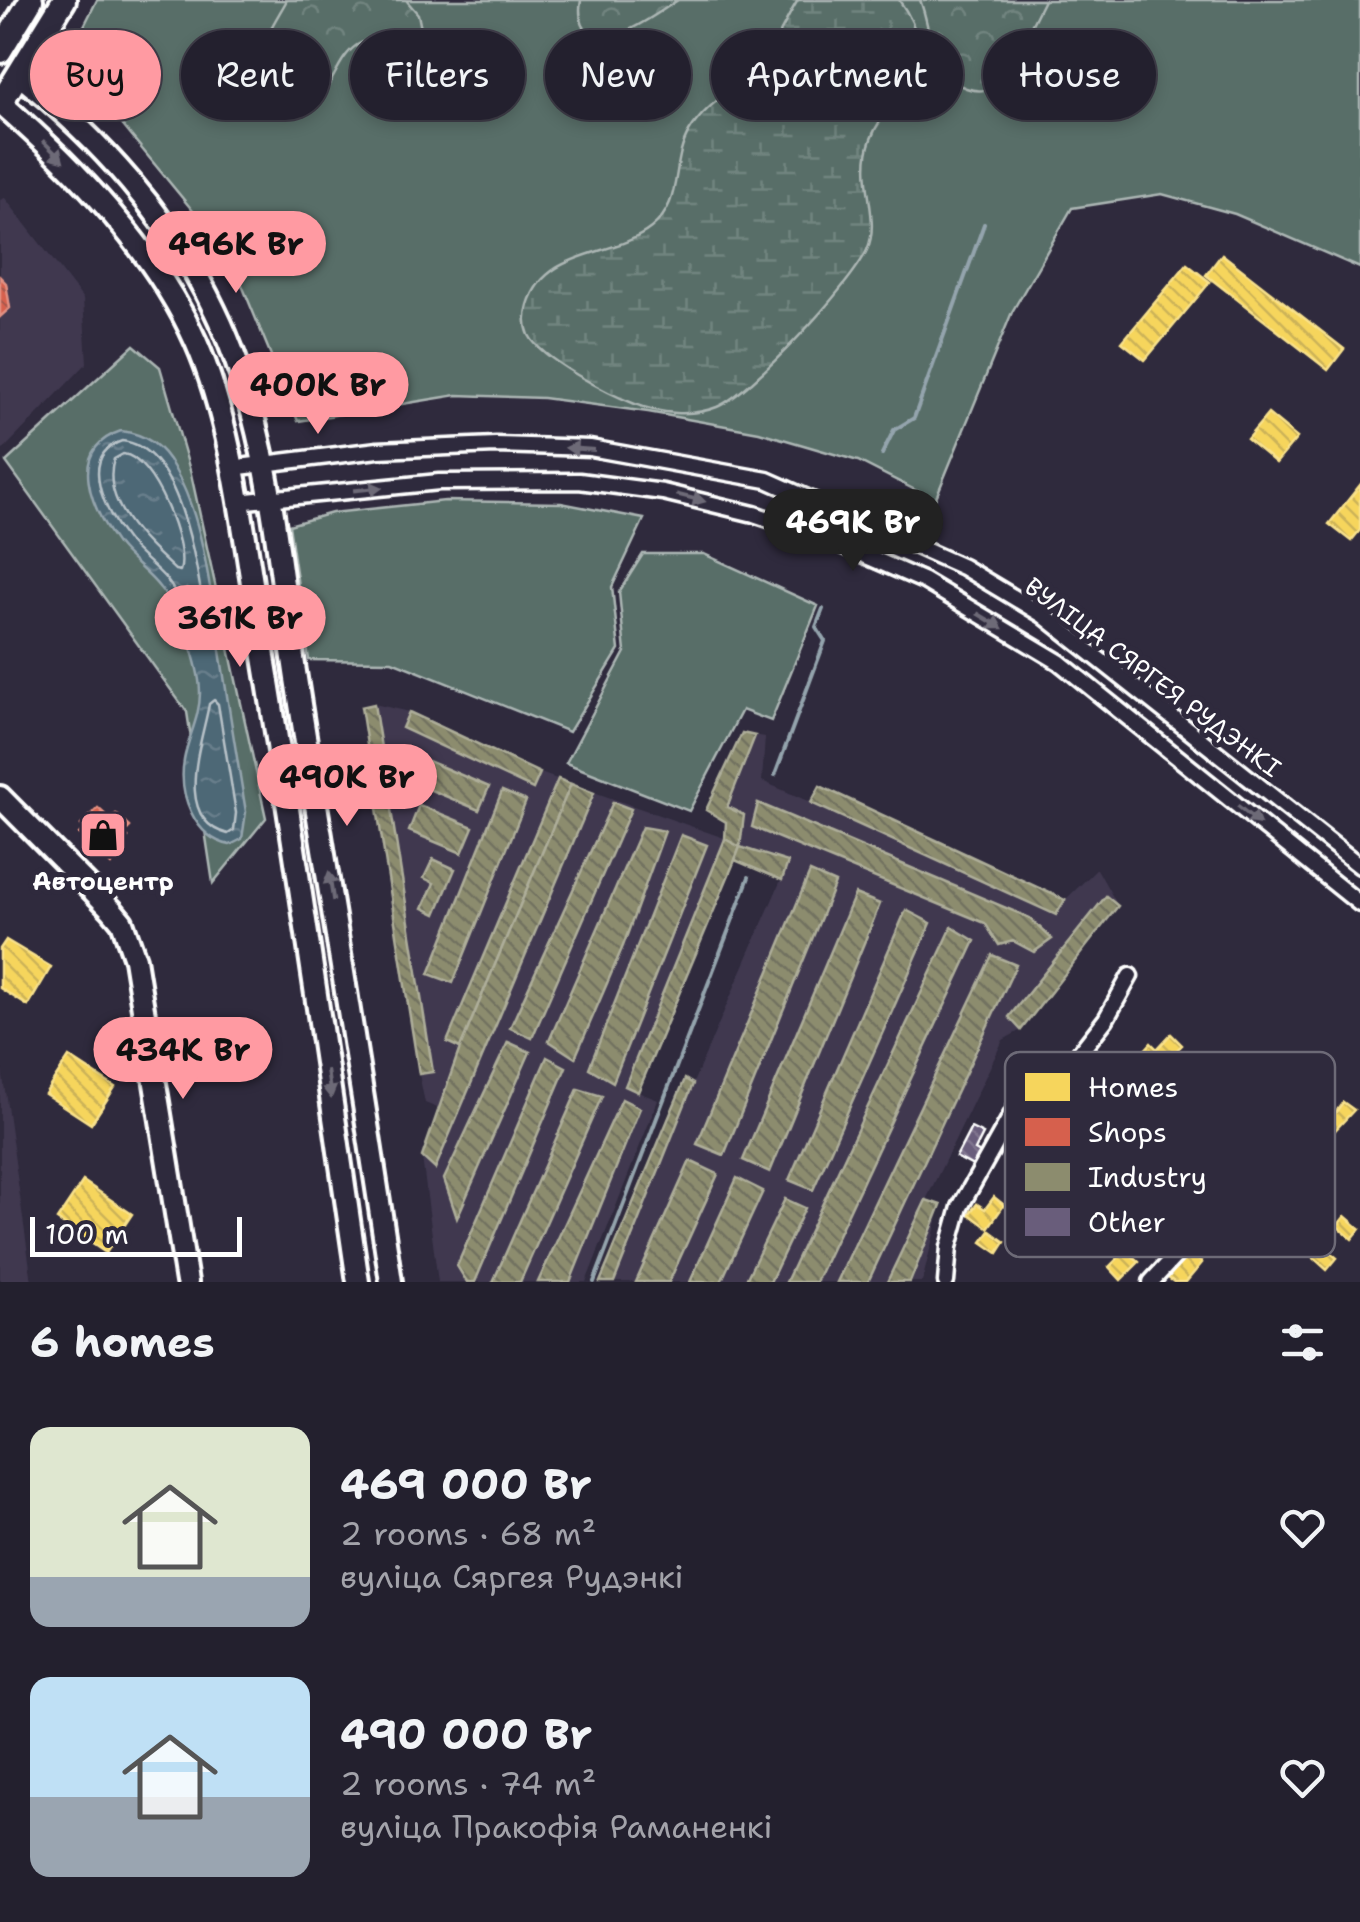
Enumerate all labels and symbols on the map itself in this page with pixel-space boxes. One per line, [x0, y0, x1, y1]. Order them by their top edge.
one-way arrow [40, 139, 64, 163]
pin: 496K Br [144, 211, 328, 296]
pin: 400K Br [226, 352, 410, 437]
one-way arrow [563, 440, 595, 456]
one-way arrow [352, 481, 384, 497]
pin: 469K Br [761, 489, 945, 574]
one-way arrow [676, 491, 707, 507]
street label: ВУЛІЦА СЯРГЕЯ РУДЭНКІ [1018, 569, 1288, 785]
pin: 361K Br [148, 585, 332, 670]
one-way arrow [976, 612, 1004, 629]
pin: 490K Br [255, 744, 439, 829]
one-way arrow [1236, 805, 1262, 826]
shop icon: Автоцентр [77, 809, 129, 861]
place label: Автоцентр [32, 864, 174, 898]
one-way arrow [323, 870, 338, 902]
pin: 434K Br [91, 1017, 275, 1102]
legend [1005, 1052, 1335, 1257]
text: Homes [1088, 1068, 1178, 1106]
one-way arrow [321, 1069, 337, 1101]
text: Shops [1088, 1113, 1167, 1151]
text: Industry [1088, 1158, 1207, 1196]
text: Other [1088, 1203, 1166, 1241]
scale bar [30, 1212, 242, 1256]

